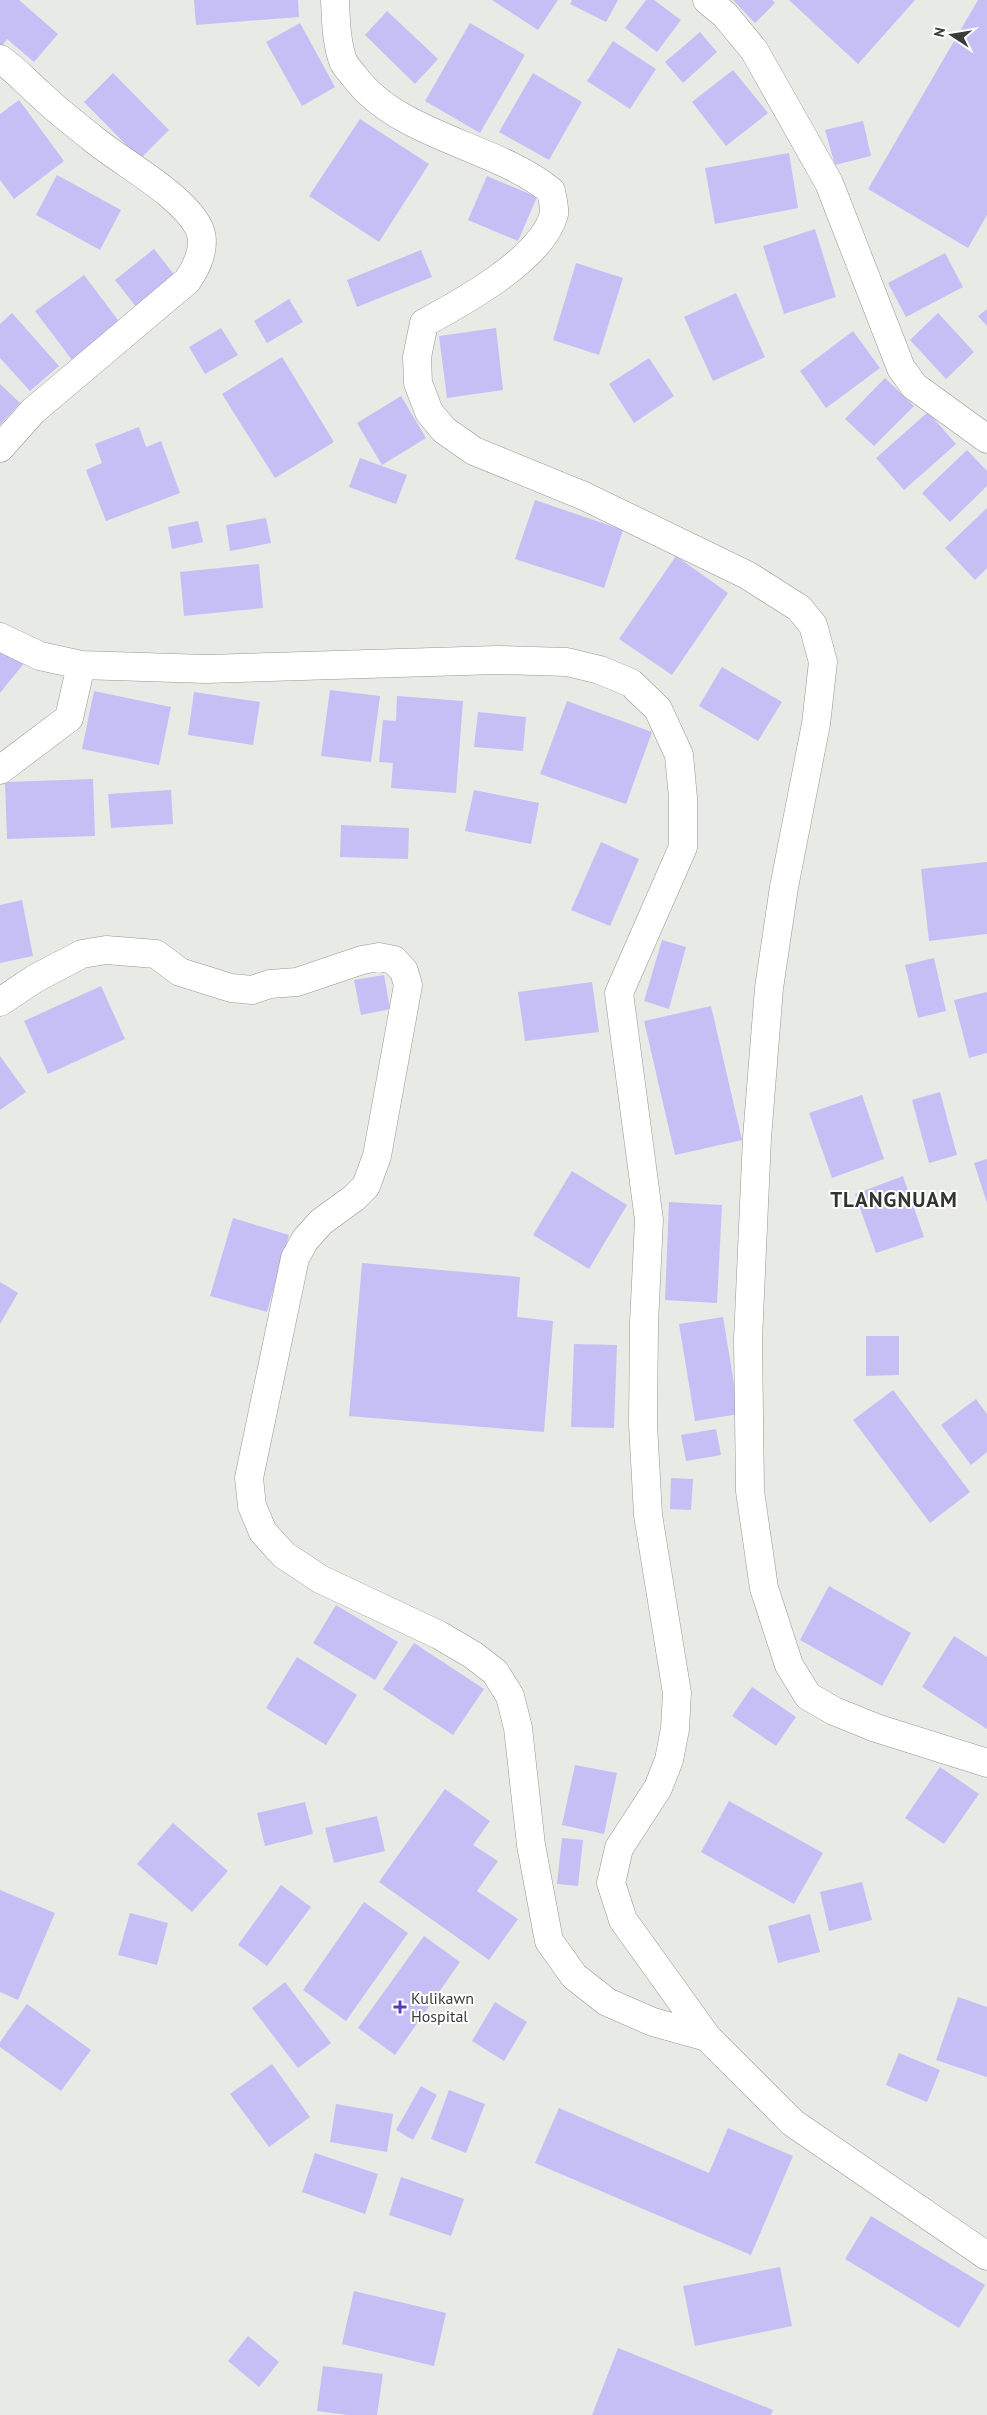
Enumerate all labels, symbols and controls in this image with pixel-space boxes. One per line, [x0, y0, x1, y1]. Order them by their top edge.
north arrow [927, 10, 977, 60]
text: N [930, 26, 949, 39]
district label: TLANGNUAM [830, 1186, 958, 1213]
place label: Kulikawn Hospital [411, 1988, 474, 2026]
marker: Kulikawn Hospital [393, 2000, 407, 2014]

